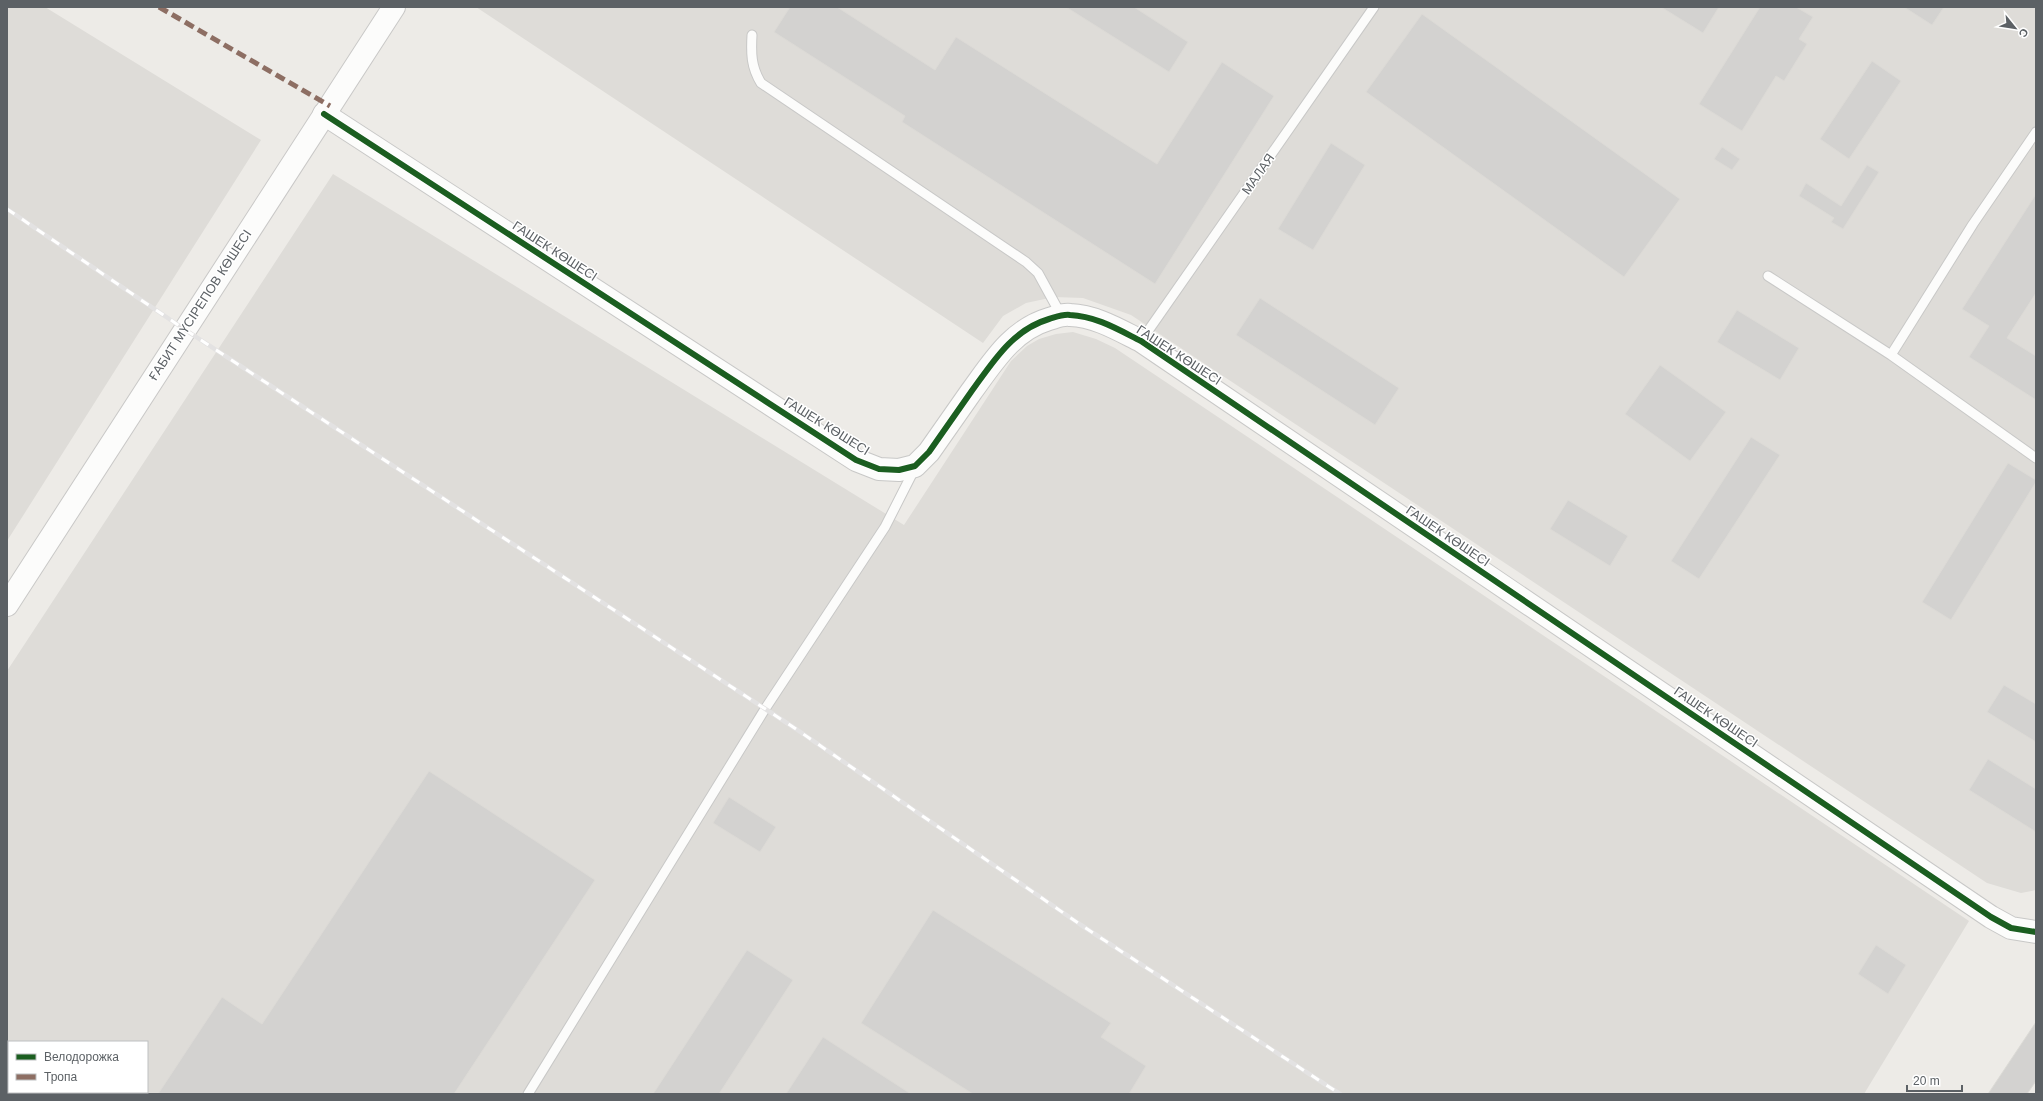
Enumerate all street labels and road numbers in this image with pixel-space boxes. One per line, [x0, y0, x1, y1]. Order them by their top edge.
street label: МАЛАЯ [1239, 151, 1277, 197]
street label: ГАШЕК КӨШЕСІ [510, 218, 600, 284]
street label: ҒАБИТ МҮСІРЕПОВ КӨШЕСІ [146, 227, 254, 383]
street label: ГАШЕК КӨШЕСІ [1134, 322, 1224, 388]
street label: ГАШЕК КӨШЕСІ [782, 394, 872, 458]
street label: ГАШЕК КӨШЕСІ [1403, 502, 1493, 570]
street label: ГАШЕК КӨШЕСІ [1671, 683, 1761, 751]

